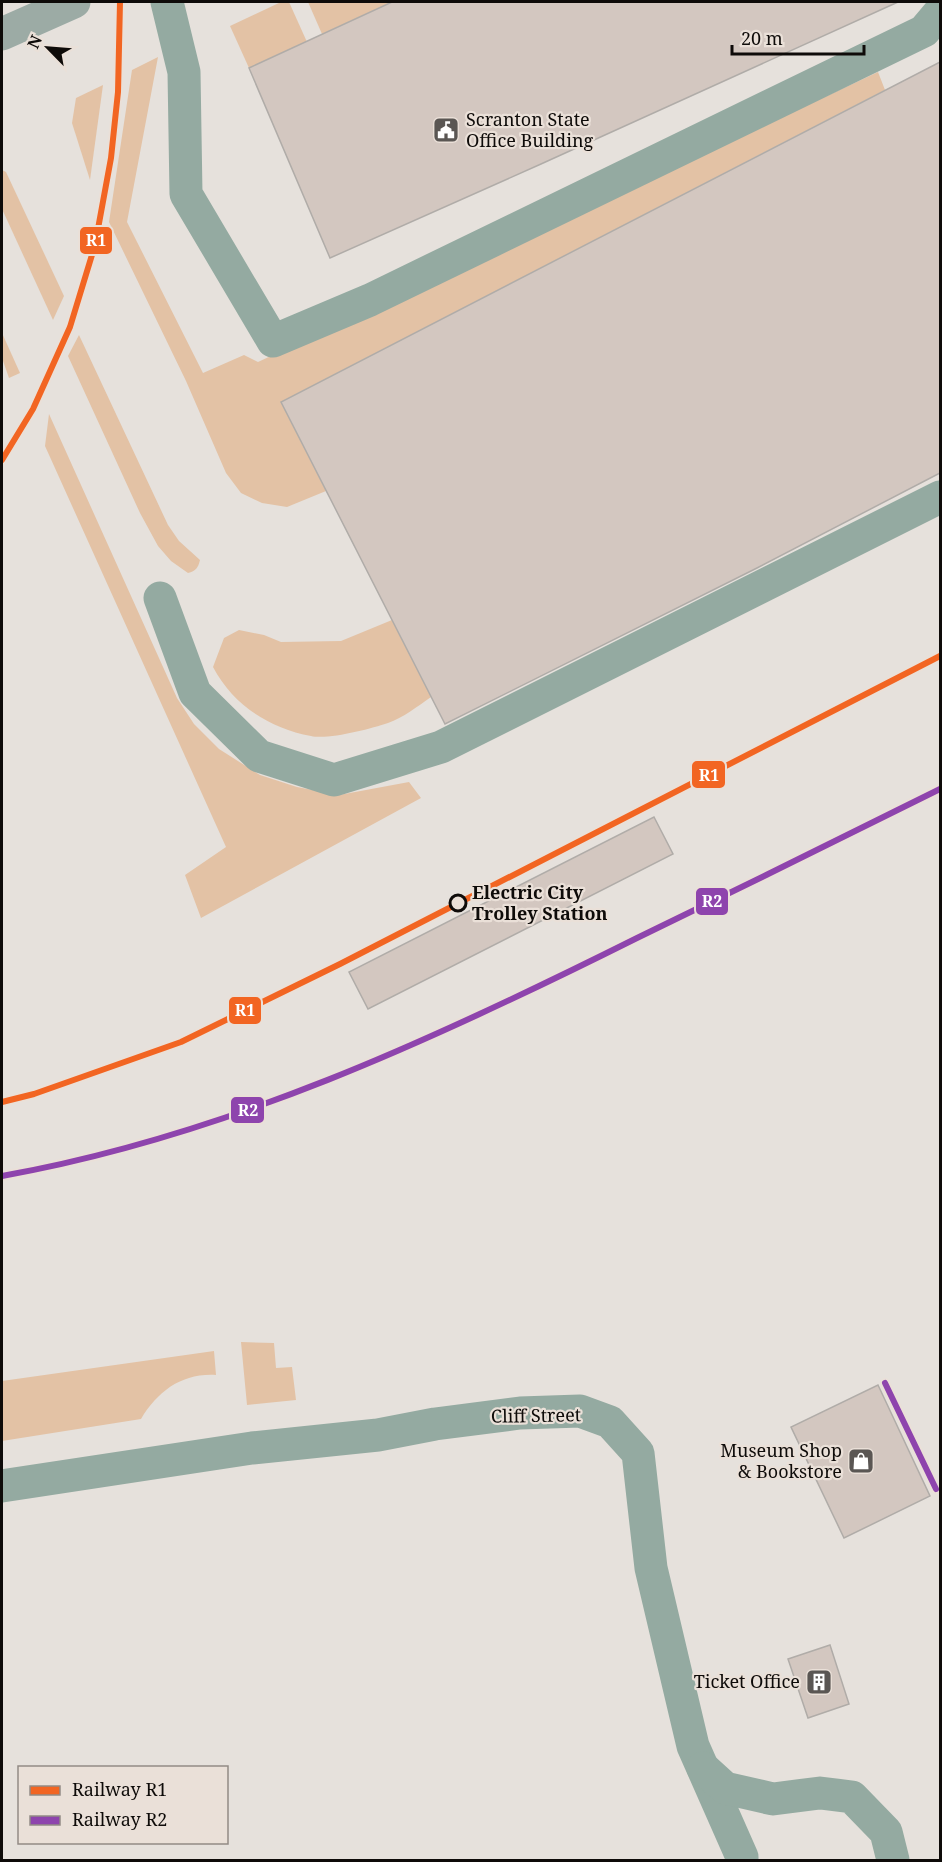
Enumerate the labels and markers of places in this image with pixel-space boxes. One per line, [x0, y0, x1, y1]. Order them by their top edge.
place label: Scranton State Office Building [466, 107, 594, 152]
public building icon: Scranton State Office Building [431, 115, 461, 145]
place label: Electric City Trolley Station [472, 880, 608, 925]
marker: Electric City Trolley Station [449, 894, 467, 912]
place label: Museum Shop & Bookstore [720, 1438, 842, 1483]
shop icon: Museum Shop & Bookstore [846, 1446, 876, 1476]
building icon: Ticket Office [804, 1667, 834, 1697]
place label: Ticket Office [694, 1669, 800, 1693]

